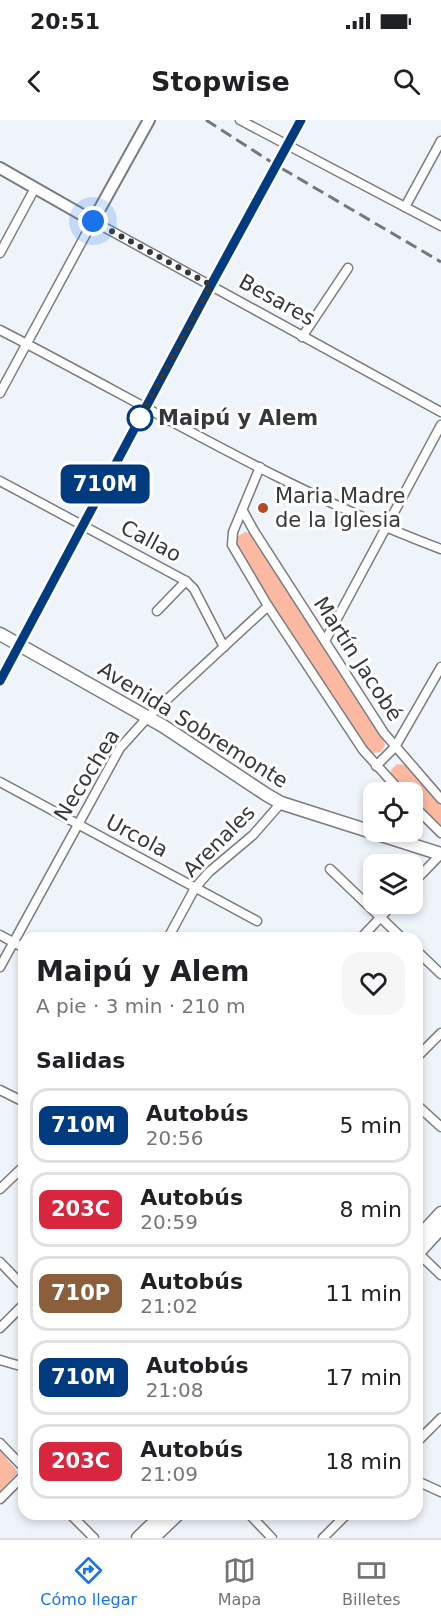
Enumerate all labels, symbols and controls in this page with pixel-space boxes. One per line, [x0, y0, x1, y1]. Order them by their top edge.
text: 20:51 [30, 9, 100, 34]
icon: back [18, 65, 51, 98]
icon: search [390, 65, 423, 98]
text: Stopwise [151, 66, 290, 97]
your location [78, 206, 108, 236]
street label: Besares [235, 269, 319, 331]
marker: Maipú y Alem [127, 405, 153, 431]
place label: Maipú y Alem [158, 406, 318, 430]
line badge: 710M [63, 464, 147, 504]
text: 710M [73, 472, 137, 496]
place label: Maria Madre de la Iglesia [275, 484, 405, 532]
marker: Maria Madre de la Iglesia [256, 501, 270, 515]
street label: Callao [117, 515, 185, 567]
street label: Martín Jacobé [309, 592, 407, 726]
street label: Avenida Sobremonte [94, 657, 292, 793]
street label: Necochea [49, 725, 125, 825]
map controls [363, 782, 423, 914]
button: locate [363, 782, 423, 842]
street label: Arenales [178, 800, 260, 882]
street label: Urcola [102, 810, 172, 862]
button: layers [363, 854, 423, 914]
button: heart [342, 952, 405, 1015]
text: Maipú y Alem [36, 955, 250, 988]
text: A pie · 3 min · 210 m [36, 994, 246, 1018]
text: Salidas [36, 1048, 125, 1073]
text: Autobús [146, 1101, 249, 1126]
text: 710M [51, 1113, 116, 1137]
text: 5 min [340, 1113, 402, 1138]
text: 20:56 [146, 1126, 203, 1150]
text: Autobús [140, 1185, 243, 1210]
text: 203C [51, 1197, 110, 1221]
text: 8 min [340, 1197, 402, 1222]
text: 20:59 [140, 1210, 198, 1234]
text: Autobús [140, 1269, 243, 1294]
text: 710P [51, 1281, 110, 1305]
text: 11 min [326, 1281, 402, 1306]
text: 21:02 [140, 1294, 198, 1318]
text: Autobús [146, 1353, 249, 1378]
text: 710M [51, 1365, 116, 1389]
text: 17 min [326, 1365, 402, 1390]
text: 21:08 [146, 1378, 203, 1402]
text: Autobús [140, 1437, 243, 1462]
text: 203C [51, 1449, 110, 1473]
text: 18 min [326, 1449, 402, 1474]
text: 21:09 [140, 1462, 198, 1486]
tab: Cómo llegar [40, 1554, 137, 1609]
tab: Mapa [218, 1554, 261, 1609]
tab: Billetes [342, 1554, 401, 1609]

